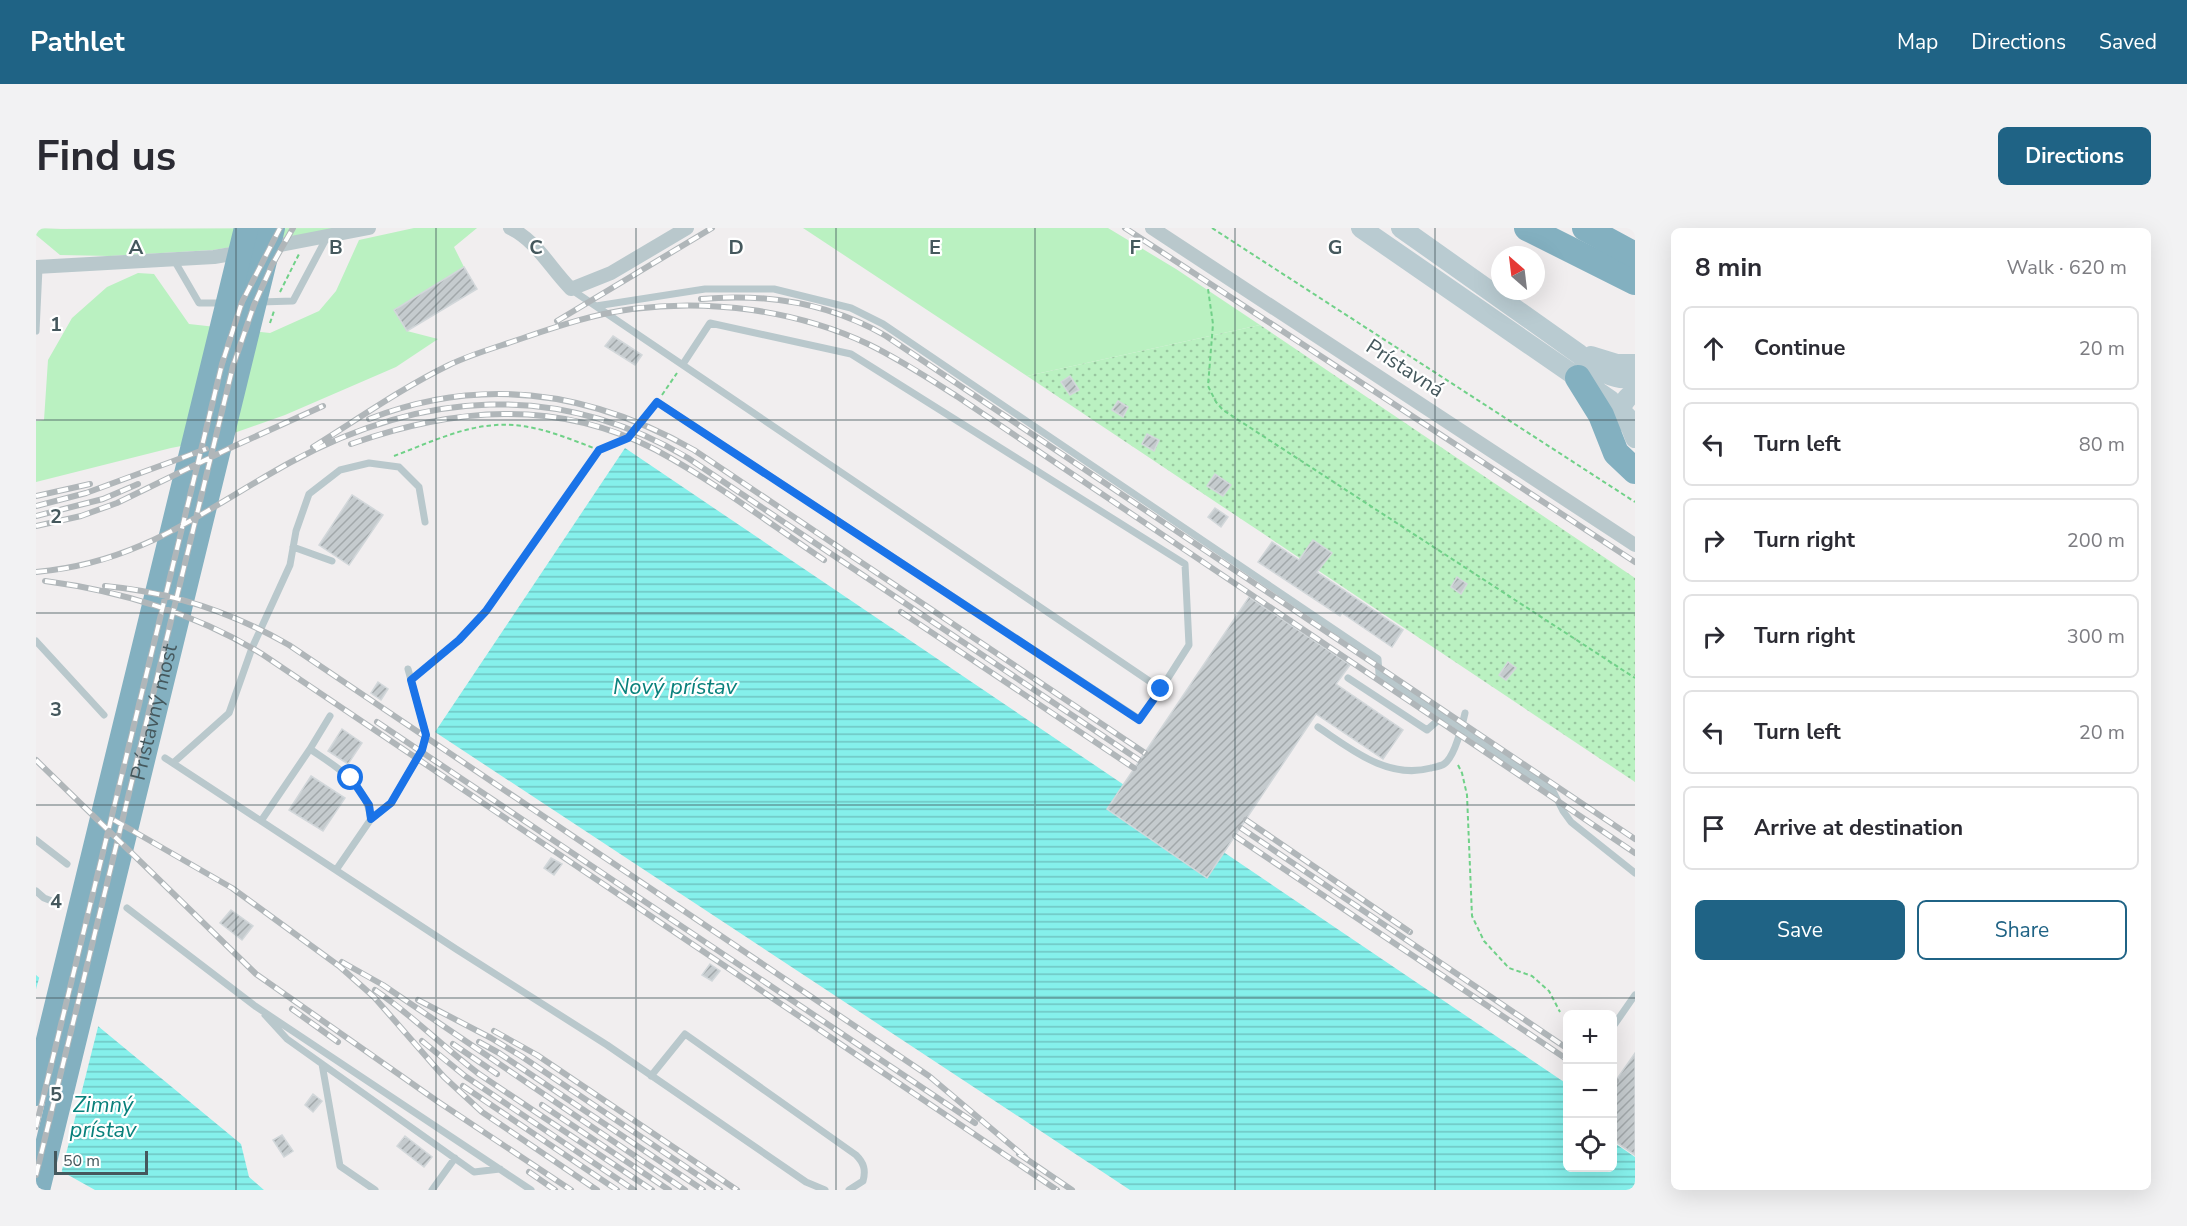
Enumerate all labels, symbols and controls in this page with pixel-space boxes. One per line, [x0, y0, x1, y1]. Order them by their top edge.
text: Pathlet [30, 23, 125, 61]
text: Map [1897, 28, 1938, 56]
text: Directions [1971, 28, 2066, 56]
text: Saved [2099, 28, 2157, 56]
button: Directions [1998, 127, 2151, 185]
text: Find us [36, 128, 176, 185]
text: A [129, 234, 144, 261]
text: B [329, 234, 343, 261]
text: C [529, 234, 543, 261]
text: D [728, 234, 744, 261]
text: E [929, 234, 941, 261]
text: F [1129, 234, 1141, 261]
text: G [1328, 234, 1342, 261]
north arrow [1491, 246, 1545, 300]
text: 8 min [1695, 250, 1762, 285]
text: Walk · 620 m [2007, 254, 2127, 281]
text: 1 [50, 311, 62, 338]
street label: Prístavná [1361, 332, 1449, 404]
icon: ahead [1697, 332, 1730, 365]
text: Continue [1754, 333, 1845, 363]
text: 20 m [2079, 335, 2125, 362]
icon: left [1697, 428, 1730, 461]
text: Turn left [1754, 429, 1841, 459]
text: 80 m [2079, 431, 2125, 458]
text: 2 [50, 503, 62, 530]
icon: right [1697, 524, 1730, 557]
text: Turn right [1754, 525, 1855, 555]
text: 200 m [2067, 527, 2125, 554]
icon: right [1697, 620, 1730, 653]
text: Turn right [1754, 621, 1855, 651]
text: 300 m [2067, 623, 2125, 650]
street label: Prístavný most [124, 640, 184, 783]
water label: Nový prístav [613, 672, 738, 702]
route end [1147, 675, 1173, 701]
text: 3 [50, 696, 62, 723]
icon: left [1697, 716, 1730, 749]
text: Turn left [1754, 717, 1841, 747]
text: 20 m [2079, 719, 2125, 746]
route start [337, 764, 363, 790]
icon: arrive [1697, 812, 1730, 845]
text: Arrive at destination [1754, 813, 1963, 843]
text: 4 [50, 888, 62, 915]
button: Save [1695, 900, 1905, 960]
button: Share [1917, 900, 2127, 960]
map controls [1563, 1010, 1617, 1172]
button: + [1563, 1010, 1617, 1064]
button: − [1563, 1064, 1617, 1118]
text: 5 [50, 1081, 62, 1108]
water label: Zimný prístav [70, 1090, 137, 1145]
button: locate [1563, 1118, 1617, 1172]
scale bar [54, 1148, 148, 1176]
text: 50 m [63, 1150, 100, 1172]

